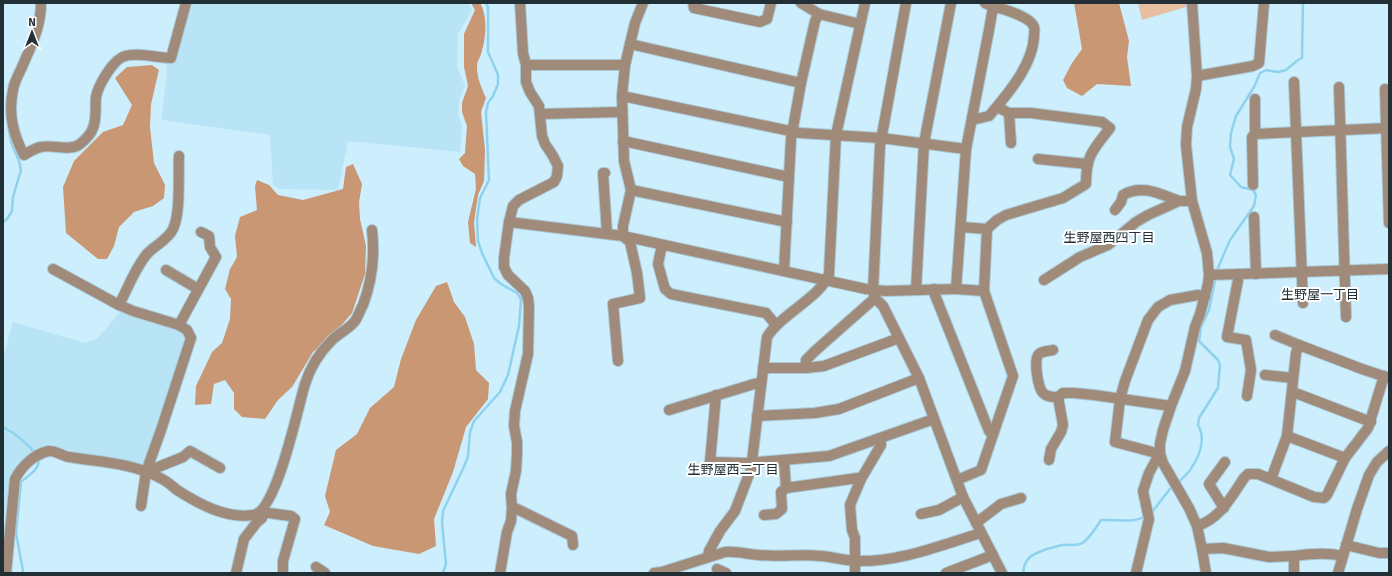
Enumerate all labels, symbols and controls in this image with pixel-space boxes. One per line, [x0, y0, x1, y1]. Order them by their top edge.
north arrow [12, 12, 52, 52]
text: N [28, 16, 36, 29]
district label: 生野屋西四丁目 [1063, 230, 1155, 246]
district label: 生野屋一丁目 [1281, 287, 1359, 303]
district label: 生野屋西二丁目 [687, 462, 779, 478]

